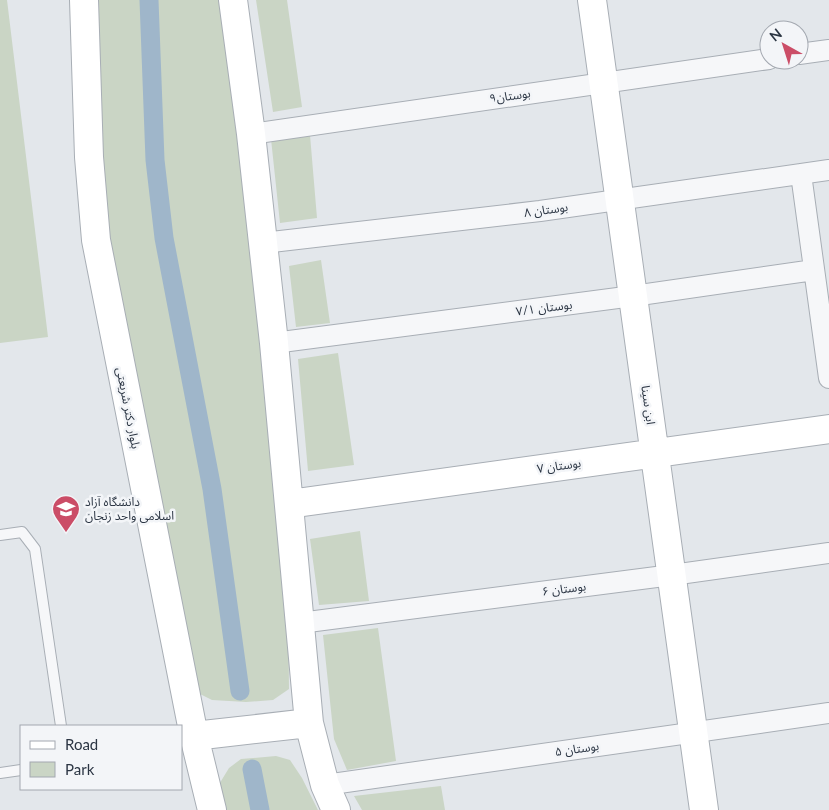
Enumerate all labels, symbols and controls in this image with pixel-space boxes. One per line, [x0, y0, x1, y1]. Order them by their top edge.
north arrow [759, 20, 809, 70]
text: N [766, 25, 785, 45]
street label: بوستان۹ [488, 85, 531, 106]
street label: بوستان ۸ [523, 199, 569, 220]
street label: بوستان ۷/۱ [515, 297, 573, 318]
street label: بلوار دکتر شریعتی [113, 366, 144, 450]
street label: ابن سینا [638, 384, 659, 426]
street label: بوستان ۷ [536, 455, 582, 476]
school or university icon: دانشگاه آزاد اسلامی واحد زنجان [51, 494, 81, 533]
place label: دانشگاه آزاد اسلامی واحد زنجان [85, 494, 174, 523]
street label: بوستان ۶ [541, 578, 587, 599]
legend [20, 725, 182, 790]
text: Road [65, 735, 98, 753]
street label: بوستان ۵ [554, 738, 600, 759]
text: Park [65, 760, 95, 778]

